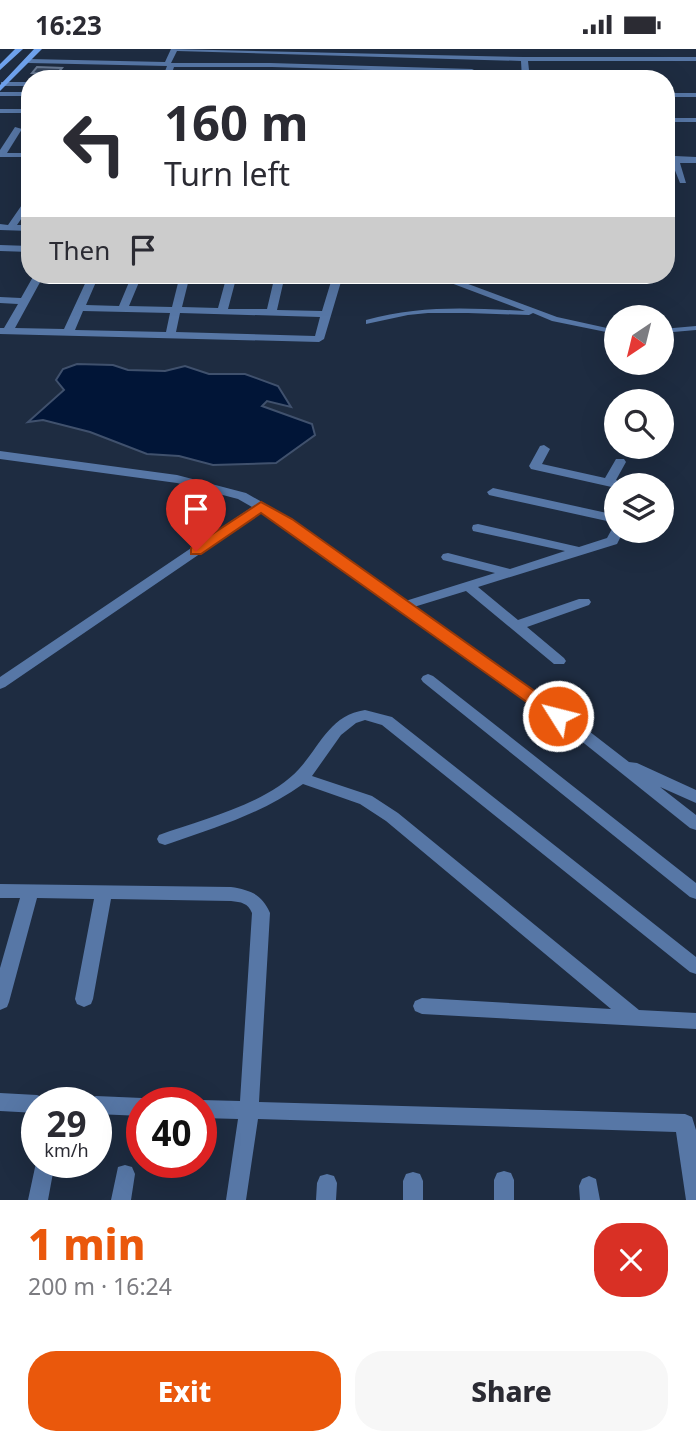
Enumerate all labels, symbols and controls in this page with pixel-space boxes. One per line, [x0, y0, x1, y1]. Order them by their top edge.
text: 16:23 [35, 7, 102, 43]
text: 160 m [164, 89, 309, 155]
icon: left [49, 98, 140, 189]
text: Turn left [164, 152, 290, 195]
icon: arrive [124, 231, 162, 269]
text: Then [49, 232, 110, 268]
north arrow [604, 305, 674, 375]
map controls [604, 305, 674, 543]
button: search [604, 389, 674, 459]
button: layers [604, 473, 674, 543]
pin [166, 479, 226, 551]
icon: arrive [177, 490, 215, 528]
position arrow [521, 679, 595, 753]
speed limit sign: 40 [126, 1087, 217, 1178]
text: 29 [46, 1100, 87, 1147]
text: km/h [44, 1138, 89, 1162]
text: 1 min [28, 1215, 145, 1272]
button: close [594, 1223, 668, 1297]
text: 200 m · 16:24 [28, 1270, 172, 1302]
button: Exit [28, 1351, 341, 1431]
button: Share [355, 1351, 668, 1431]

